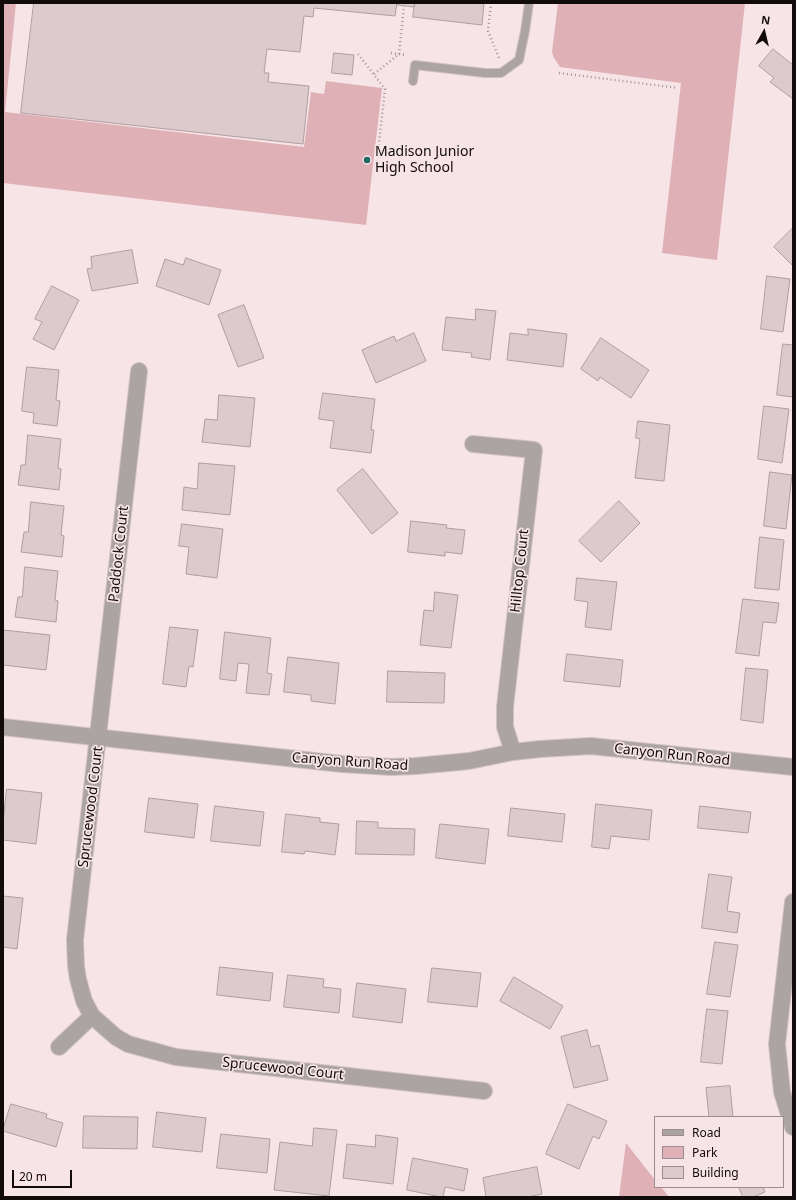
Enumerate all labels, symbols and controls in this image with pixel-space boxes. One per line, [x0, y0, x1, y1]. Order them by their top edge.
north arrow [744, 12, 784, 52]
text: N [760, 12, 771, 28]
place label: Madison Junior High School [375, 144, 474, 176]
marker: Madison Junior High School [362, 155, 372, 165]
street label: Paddock Court [106, 505, 132, 603]
street label: Hilltop Court [507, 528, 533, 614]
street label: Canyon Run Road [613, 741, 731, 769]
street label: Sprucewood Court [75, 745, 107, 869]
street label: Canyon Run Road [291, 750, 409, 774]
street label: Sprucewood Court [221, 1054, 345, 1084]
legend [654, 1116, 784, 1188]
text: Road [692, 1124, 721, 1141]
text: Park [692, 1144, 717, 1161]
scale bar [14, 1162, 74, 1188]
text: Building [692, 1164, 739, 1181]
text: 20 m [19, 1168, 47, 1185]

